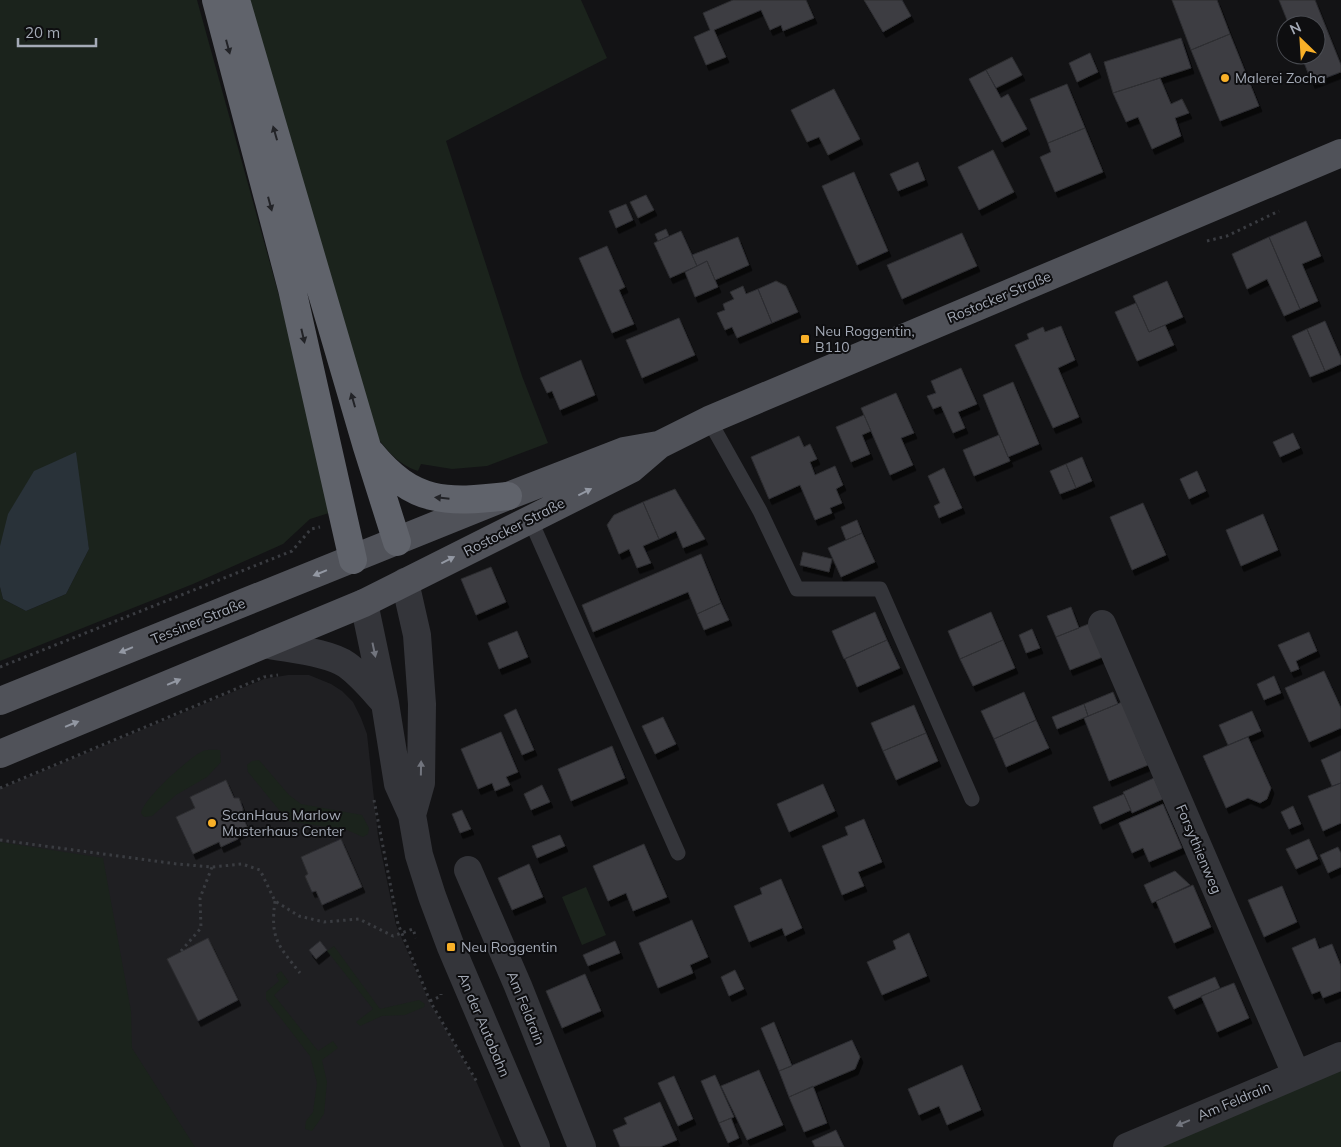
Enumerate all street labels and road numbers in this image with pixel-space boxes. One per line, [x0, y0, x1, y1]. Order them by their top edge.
street label: Rostocker Straße [944, 267, 1054, 327]
street label: Rostocker Straße [460, 494, 568, 560]
street label: Tessiner Straße [148, 594, 248, 648]
street label: Forsythienweg [1172, 802, 1226, 896]
street label: Am Feldrain [503, 968, 549, 1048]
street label: An der Autobahn [454, 970, 514, 1080]
street label: Am Feldrain [1195, 1077, 1273, 1125]

